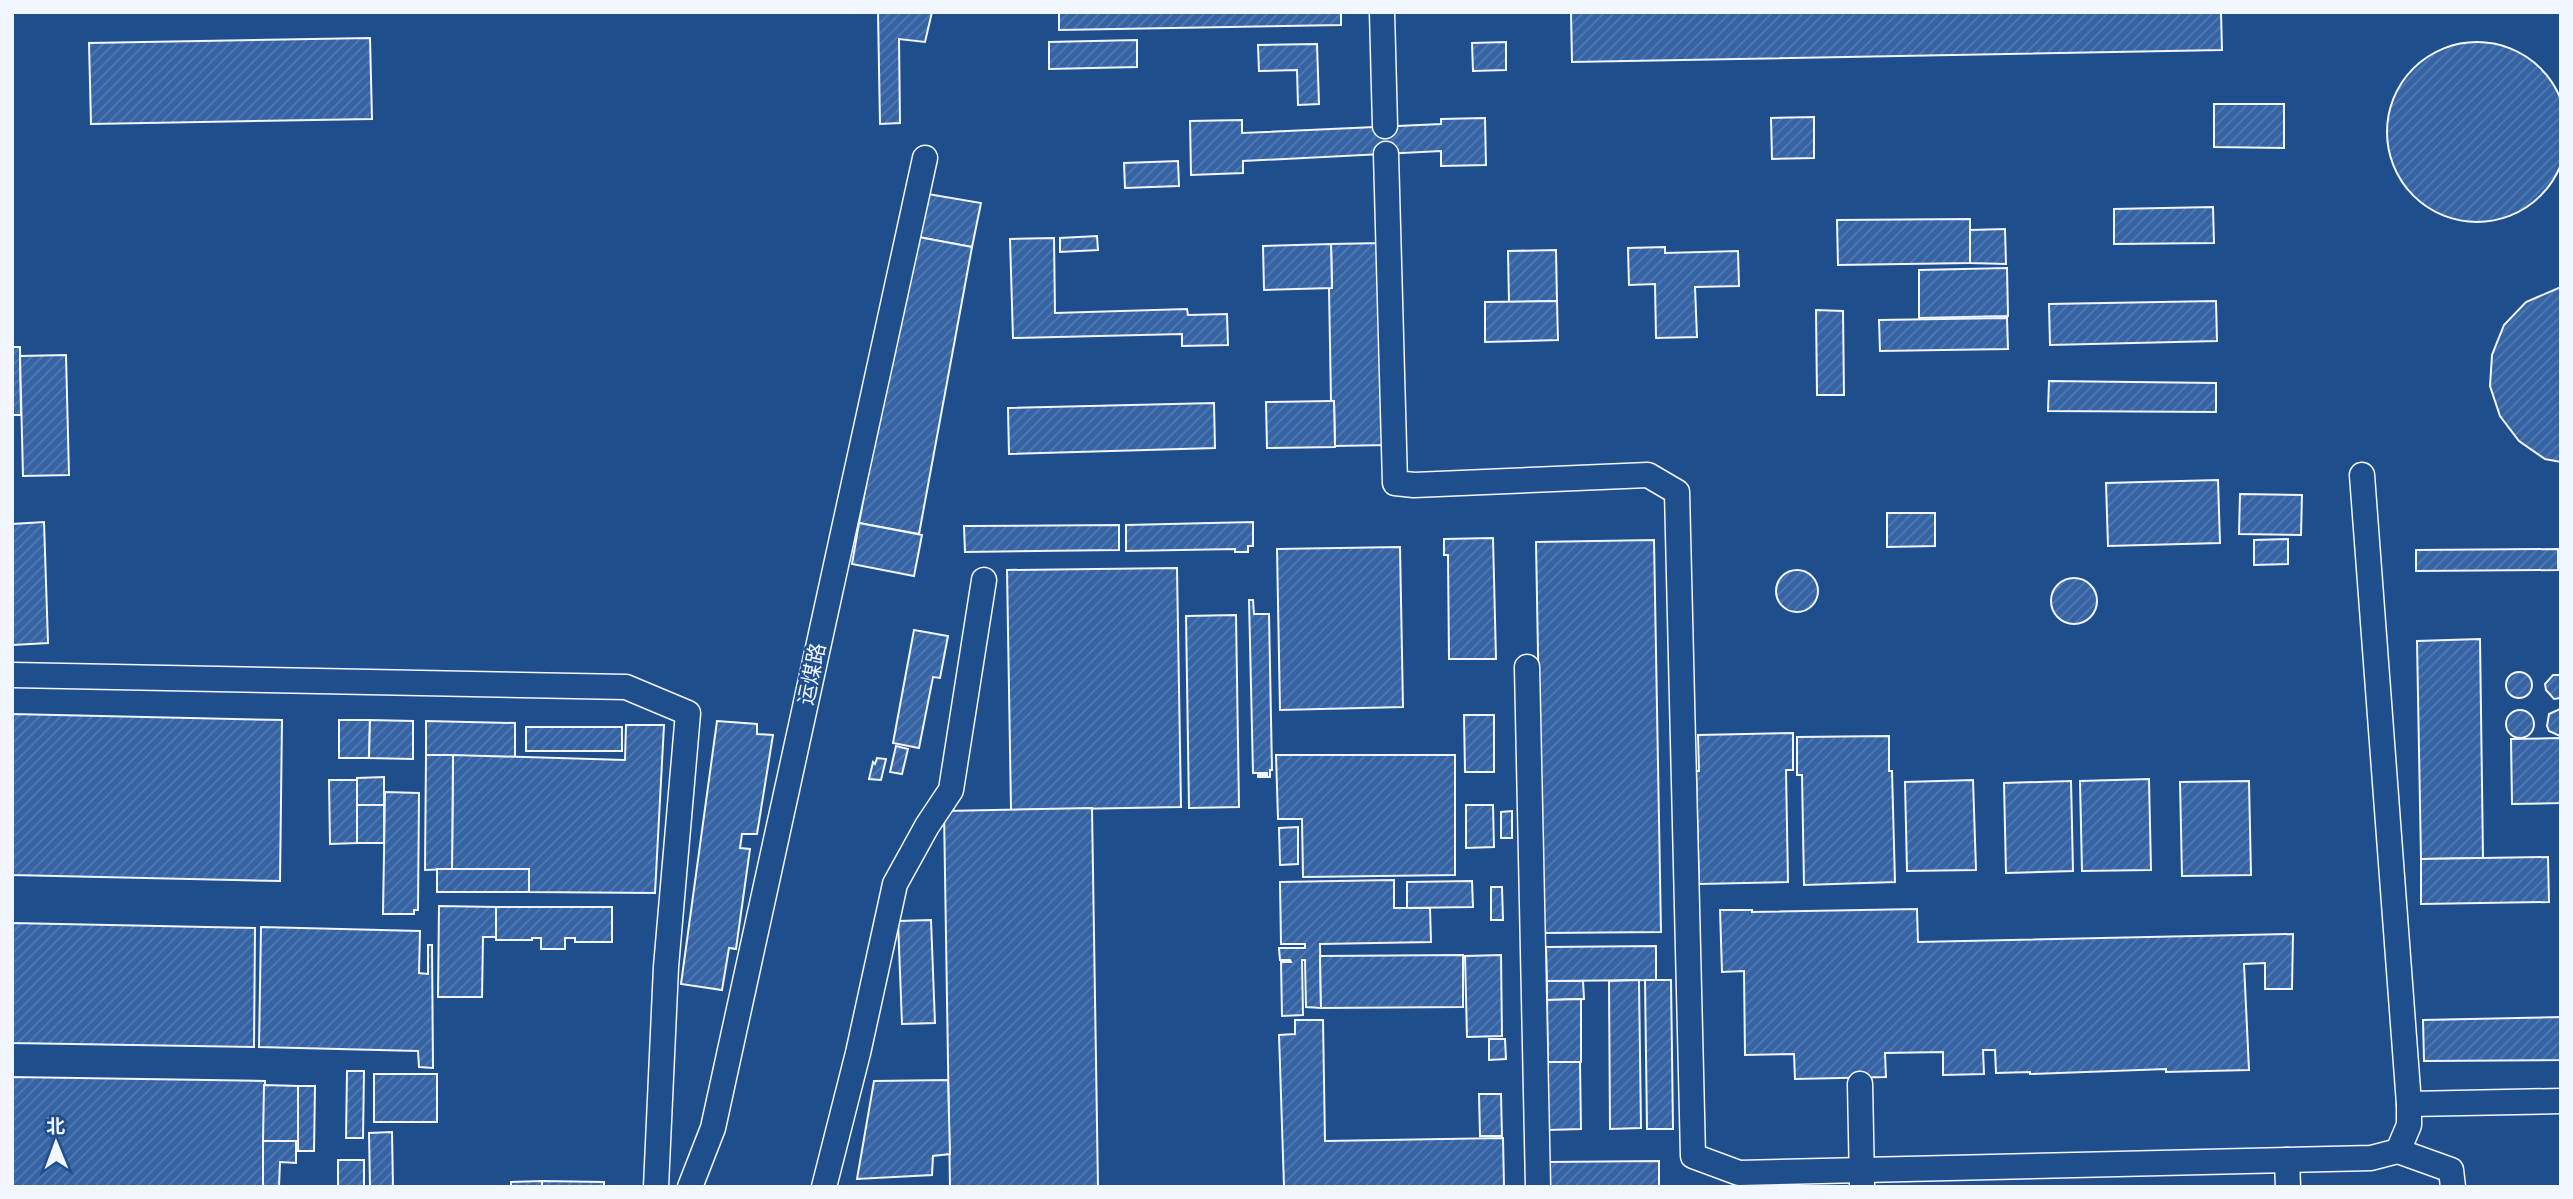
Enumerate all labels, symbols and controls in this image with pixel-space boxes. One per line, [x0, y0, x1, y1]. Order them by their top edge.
street label: 运煤路 [794, 641, 830, 707]
north arrow [21, 1108, 91, 1178]
text: 北 [46, 1116, 65, 1137]

